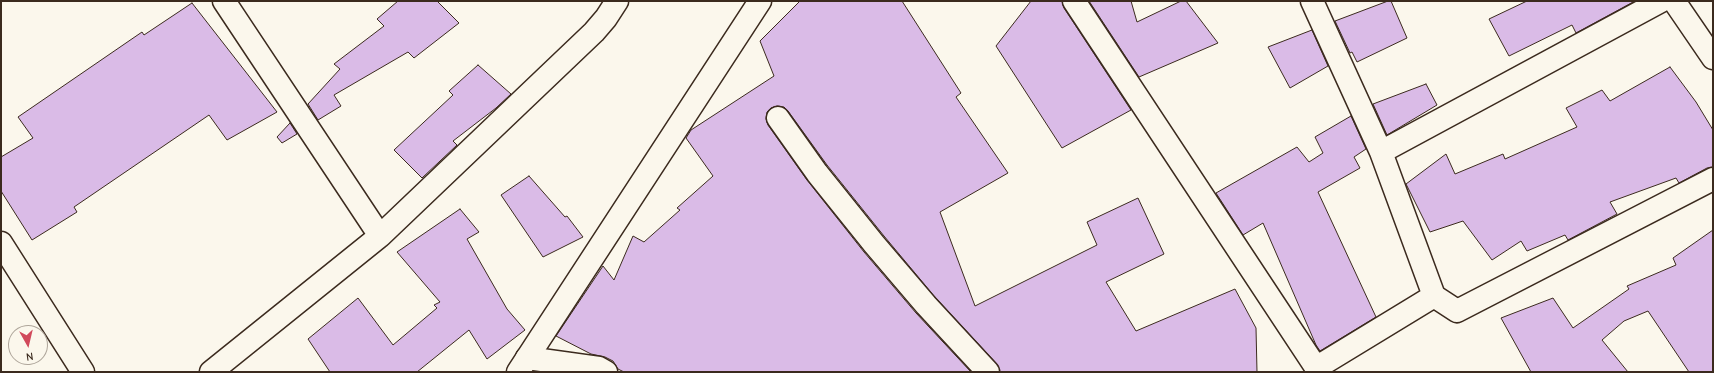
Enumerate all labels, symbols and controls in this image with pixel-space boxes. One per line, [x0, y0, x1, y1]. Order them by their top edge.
north arrow [8, 325, 48, 365]
text: N [25, 349, 34, 363]

